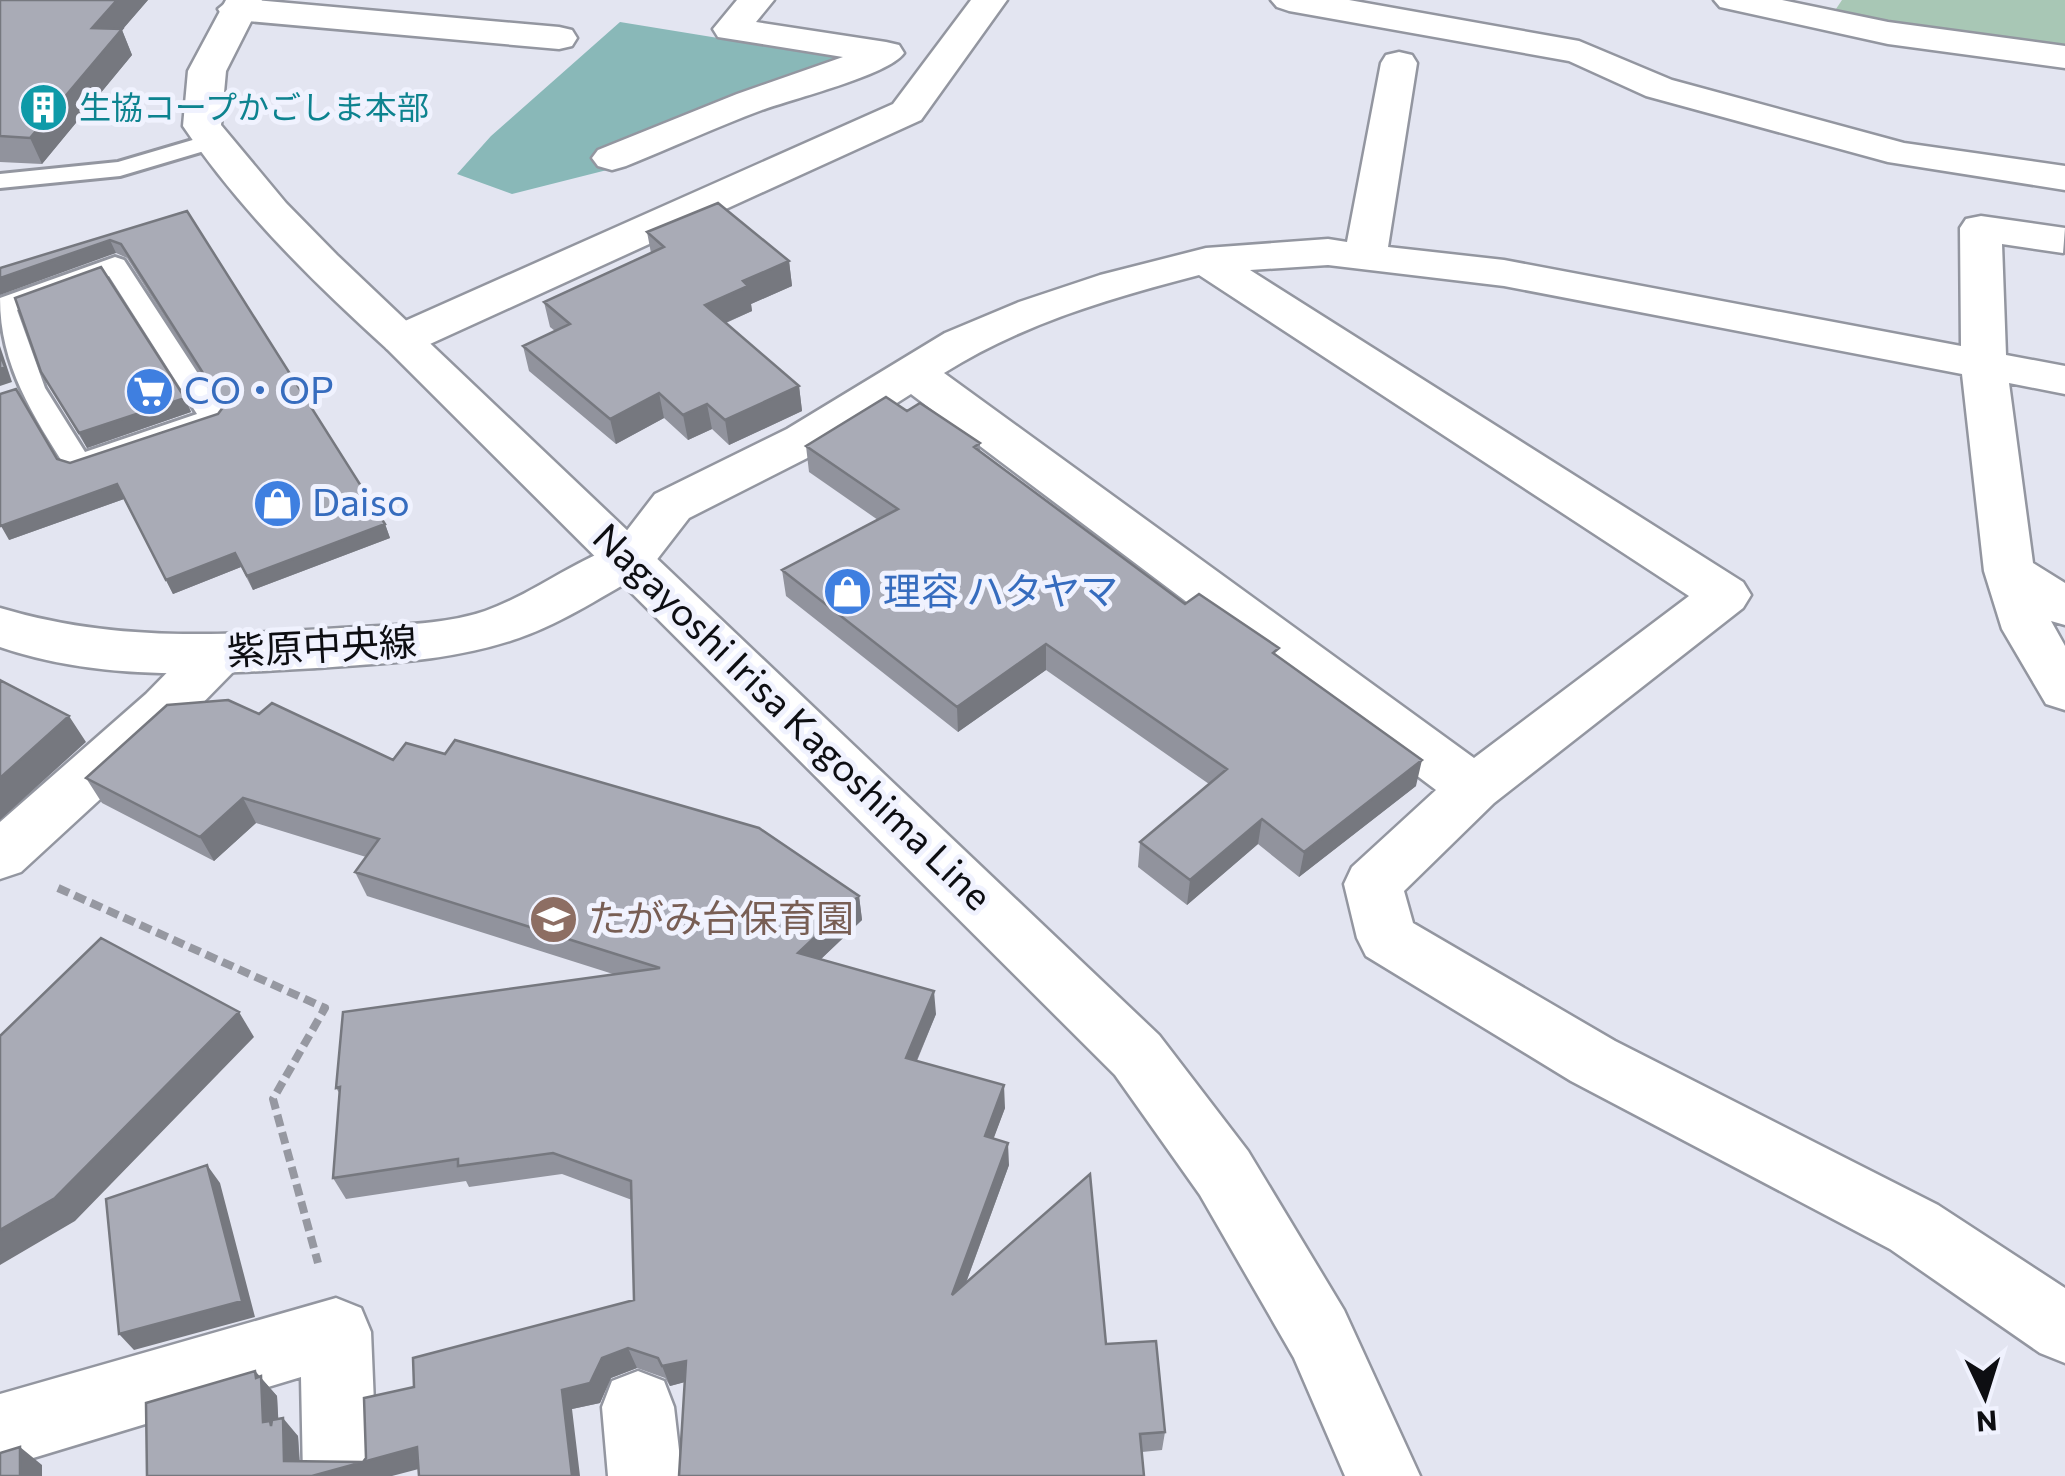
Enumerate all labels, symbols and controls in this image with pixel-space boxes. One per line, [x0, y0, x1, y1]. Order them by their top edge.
building icon: 生協コープかごしま本部 [18, 82, 70, 134]
place label: 生協コープかごしま本部 [79, 86, 429, 126]
supermarket icon: CO・OP [123, 365, 175, 417]
place label: CO・OP [184, 365, 334, 412]
shop icon: Daiso [251, 477, 303, 529]
place label: Daiso [312, 477, 410, 524]
street label: Nagayoshi Irisa Kagoshima Line [585, 512, 1003, 918]
shop icon: 理容 ハタヤマ [822, 566, 874, 618]
place label: 理容 ハタヤマ [883, 566, 1118, 613]
street label: 紫原中央線 [226, 616, 418, 673]
school or university icon: たがみ台保育園 [527, 893, 579, 945]
place label: たがみ台保育園 [588, 893, 854, 940]
north arrow [1935, 1346, 2035, 1446]
text: N [1975, 1404, 1998, 1440]

